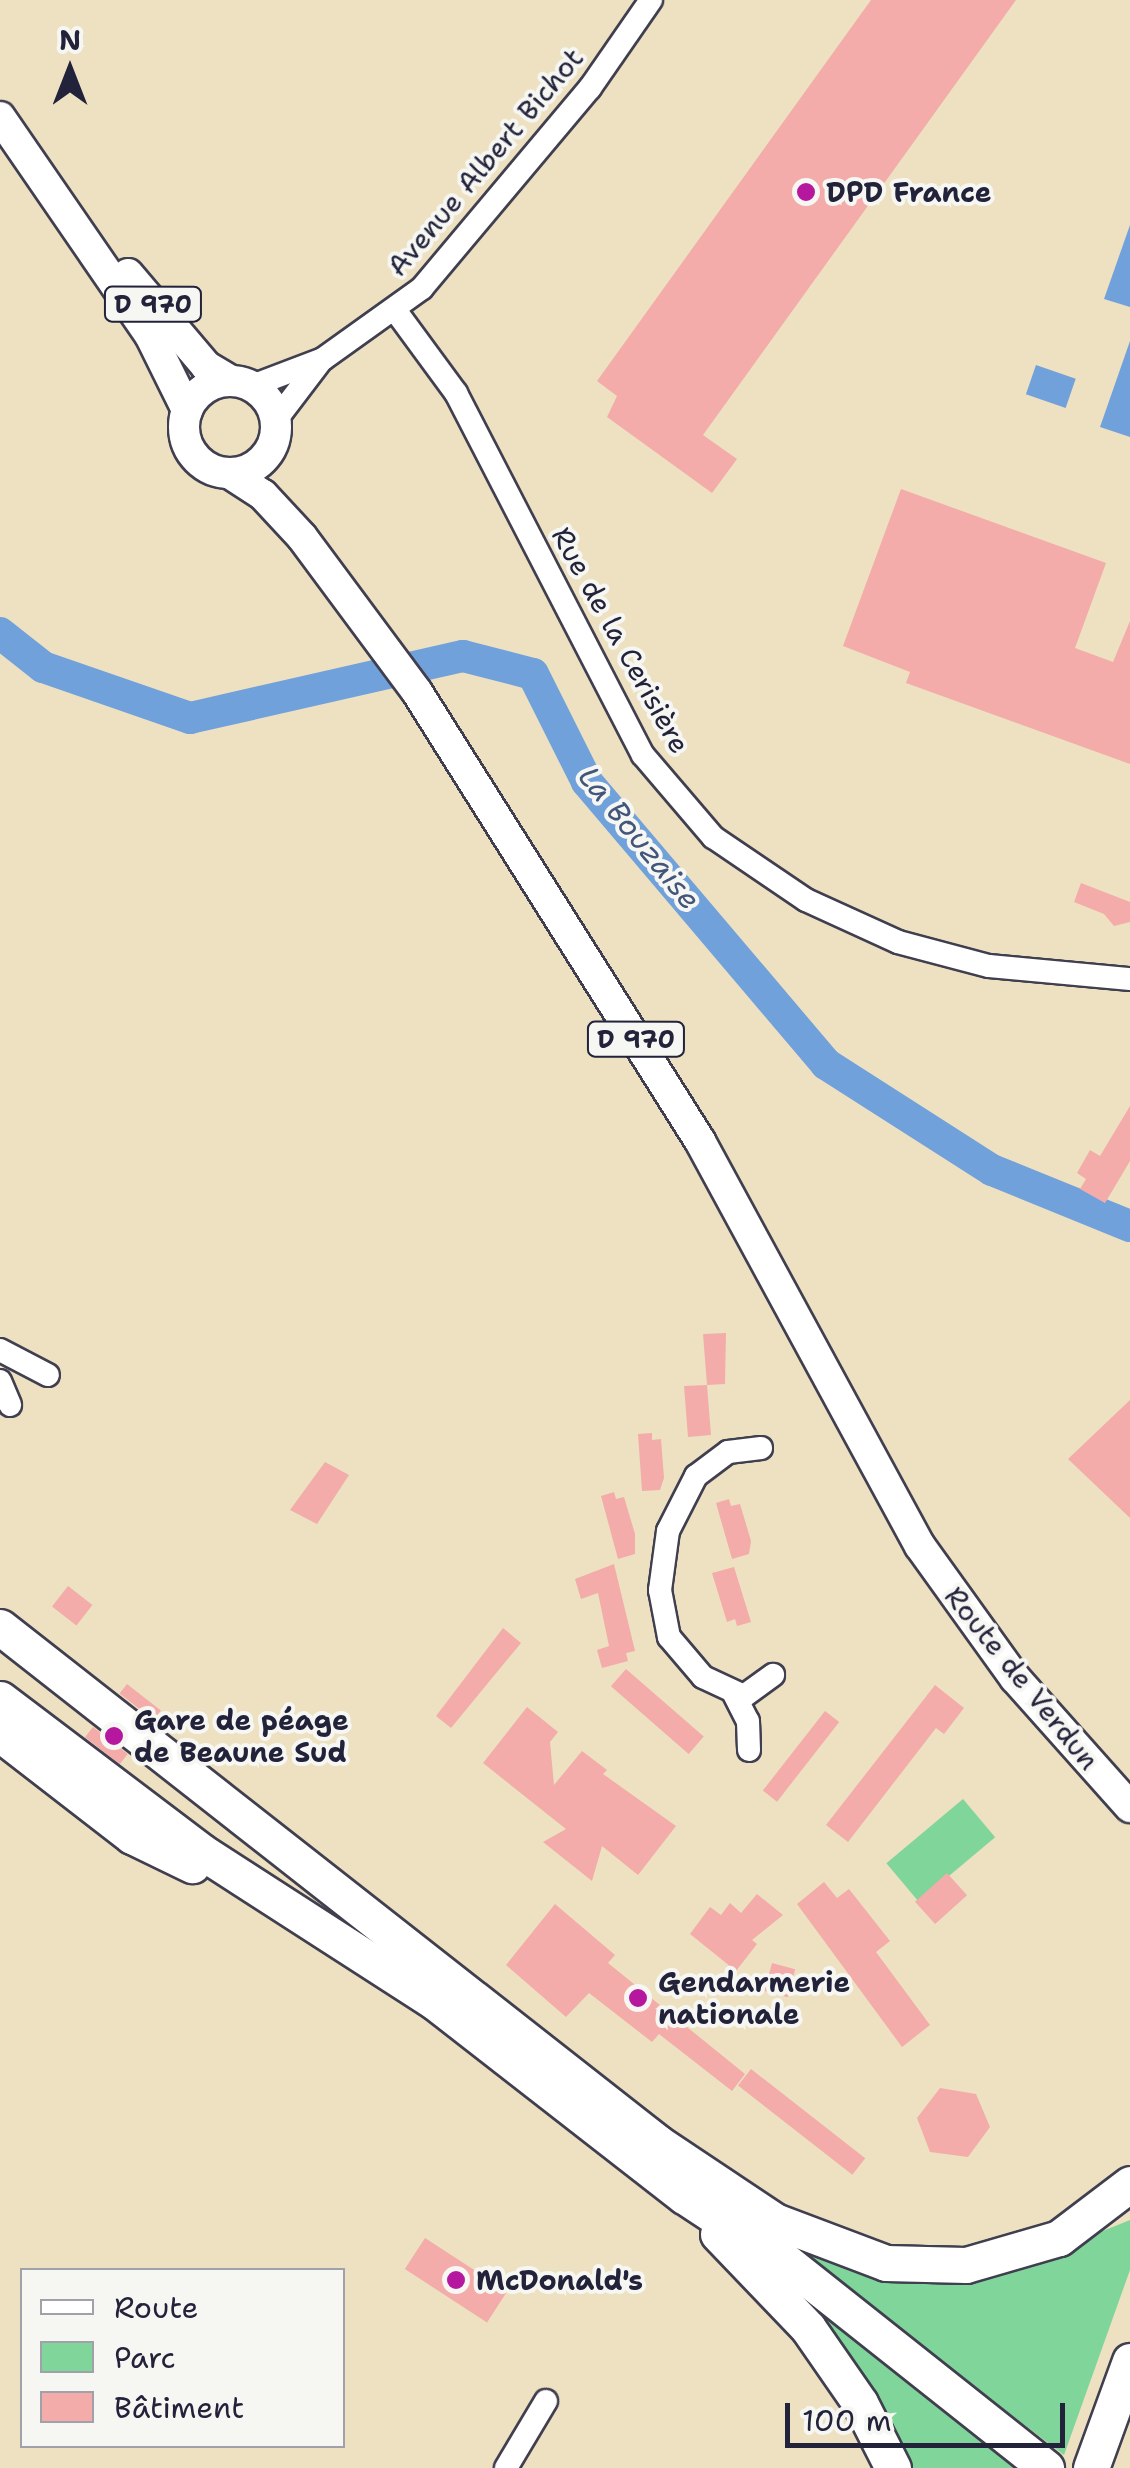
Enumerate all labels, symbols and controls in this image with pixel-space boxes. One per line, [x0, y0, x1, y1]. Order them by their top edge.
north arrow [20, 20, 120, 120]
text: N [59, 21, 81, 59]
street label: Avenue Albert Bichot [380, 41, 590, 283]
place label: DPD France [826, 175, 992, 209]
marker: DPD France [795, 181, 817, 203]
road number: D 970 [103, 284, 203, 324]
street label: Rue de la Cerisière [545, 521, 697, 759]
water label: La Bouzaise [570, 759, 708, 917]
road number: D 970 [586, 1019, 686, 1059]
street label: Route de Verdun [938, 1580, 1106, 1776]
place label: Gare de péage de Beaune Sud [134, 1703, 349, 1769]
marker: Gare de péage de Beaune Sud [103, 1725, 125, 1747]
place label: Gendarmerie nationale [658, 1965, 850, 2031]
marker: Gendarmerie nationale [627, 1987, 649, 2009]
place label: McDonald's [476, 2263, 643, 2297]
legend [20, 2268, 345, 2448]
marker: McDonald's [445, 2269, 467, 2291]
text: Route [114, 2287, 198, 2328]
text: Parc [114, 2337, 176, 2378]
scale bar [790, 2383, 1070, 2445]
text: Bâtiment [114, 2387, 244, 2428]
text: 100 m [802, 2400, 892, 2441]

